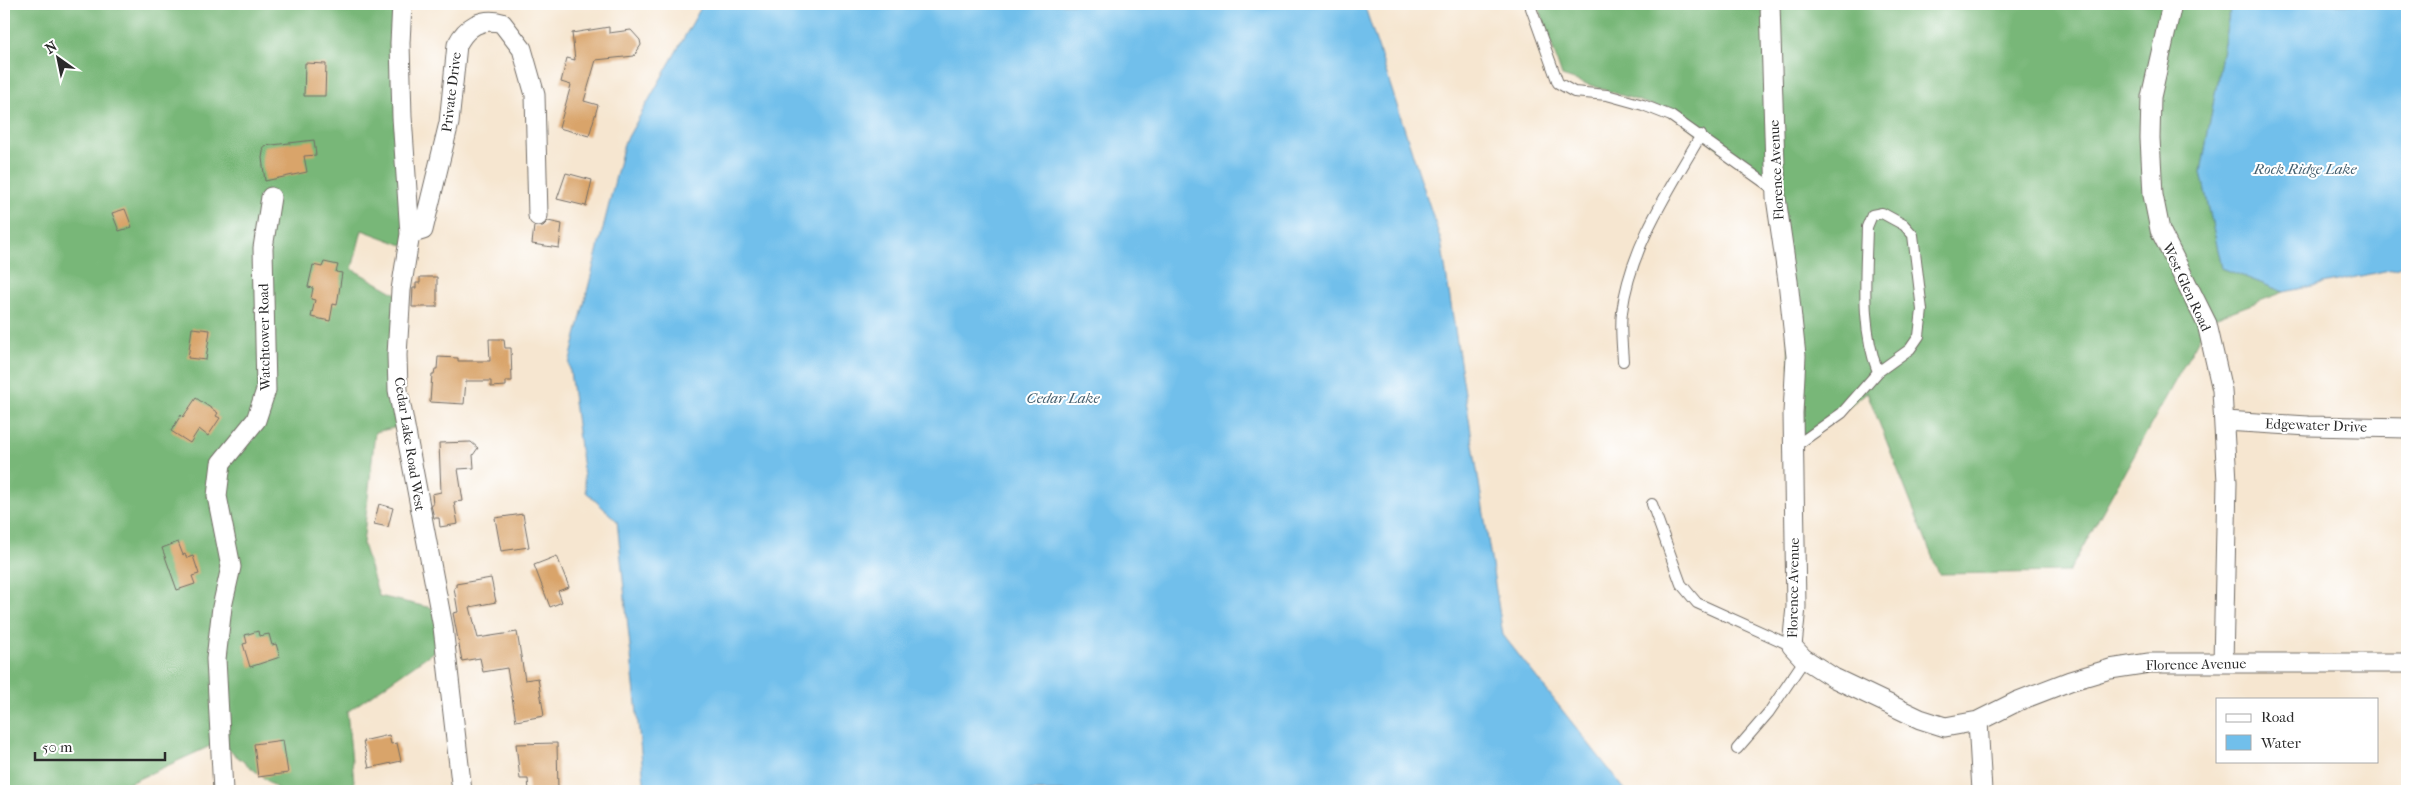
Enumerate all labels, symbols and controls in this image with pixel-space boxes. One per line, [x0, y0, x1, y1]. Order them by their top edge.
north arrow [32, 32, 82, 82]
text: N [42, 37, 61, 58]
street label: Private Drive [438, 51, 465, 133]
street label: Florence Avenue [1765, 119, 1788, 221]
water label: Rock Ridge Lake [2253, 160, 2357, 178]
street label: West Glen Road [2158, 239, 2215, 335]
street label: Watchtower Road [255, 283, 274, 392]
street label: Cedar Lake Road West [391, 376, 428, 512]
water label: Cedar Lake [1027, 389, 1100, 407]
street label: Edgewater Drive [2265, 415, 2367, 436]
street label: Florence Avenue [1784, 538, 1803, 638]
street label: Florence Avenue [2146, 655, 2246, 674]
legend [2216, 698, 2378, 762]
text: Road [2261, 708, 2295, 726]
scale bar [35, 730, 165, 762]
text: Water [2260, 734, 2301, 752]
text: 50 m [42, 738, 73, 756]

